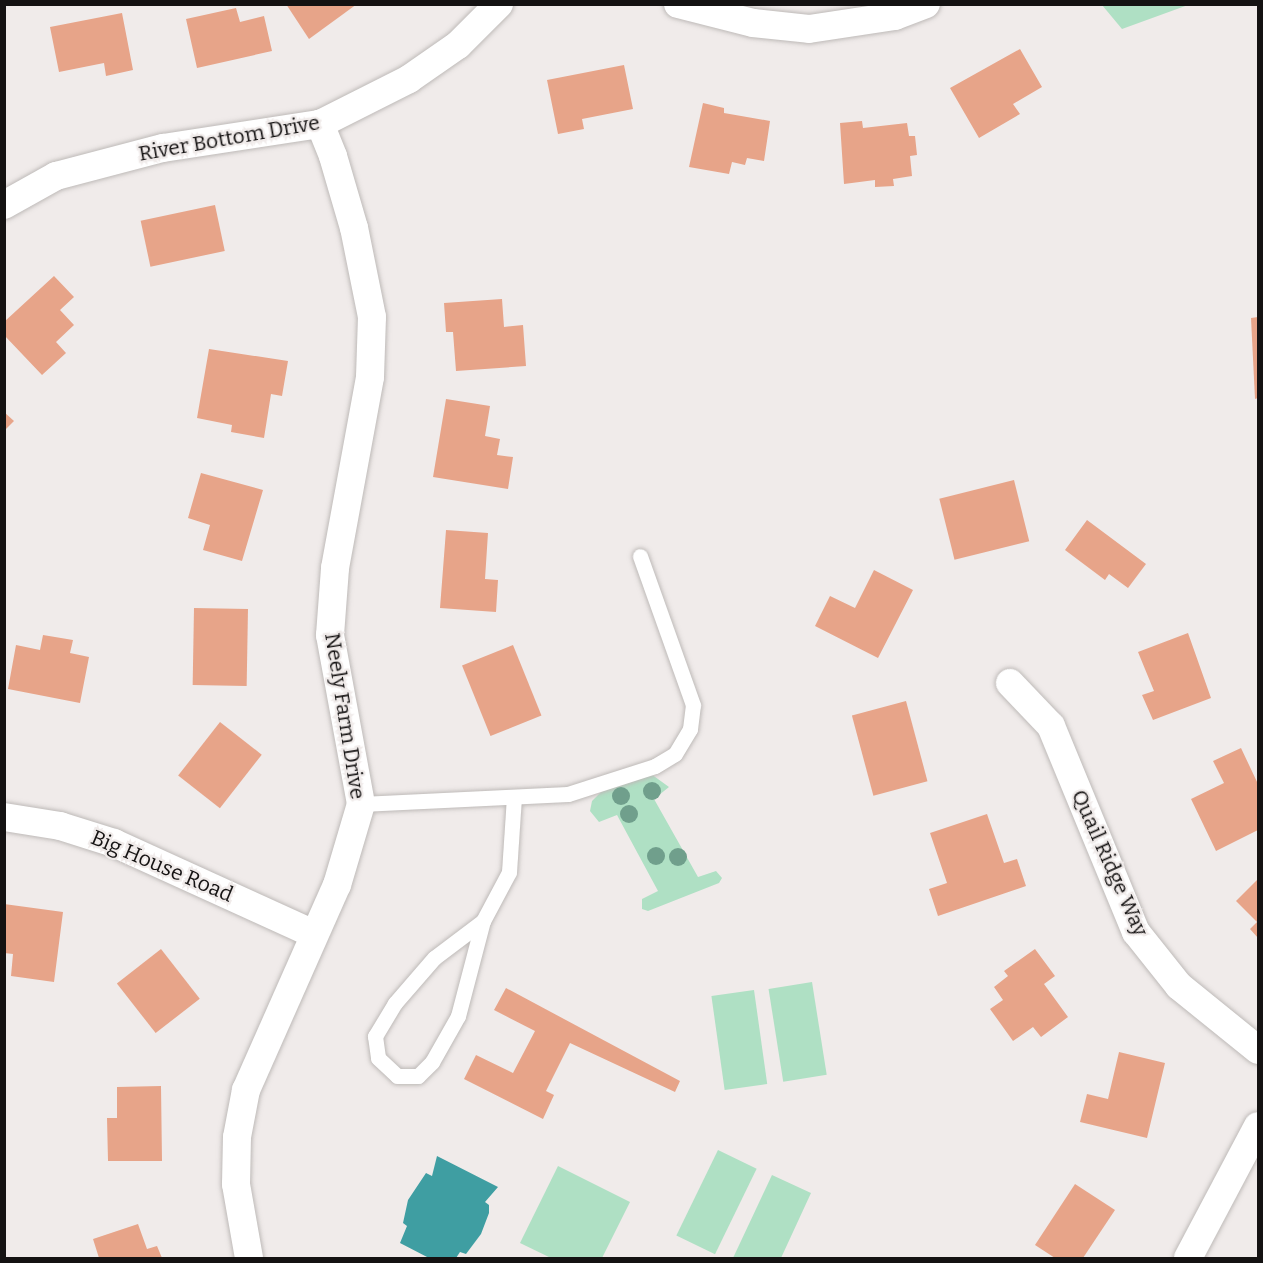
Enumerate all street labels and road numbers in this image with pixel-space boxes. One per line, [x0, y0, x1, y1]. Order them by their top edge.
street label: River Bottom Drive [137, 110, 321, 166]
street label: Neely Farm Drive [319, 631, 371, 801]
street label: Quail Ridge Way [1066, 786, 1154, 940]
street label: Big House Road [87, 825, 237, 907]

